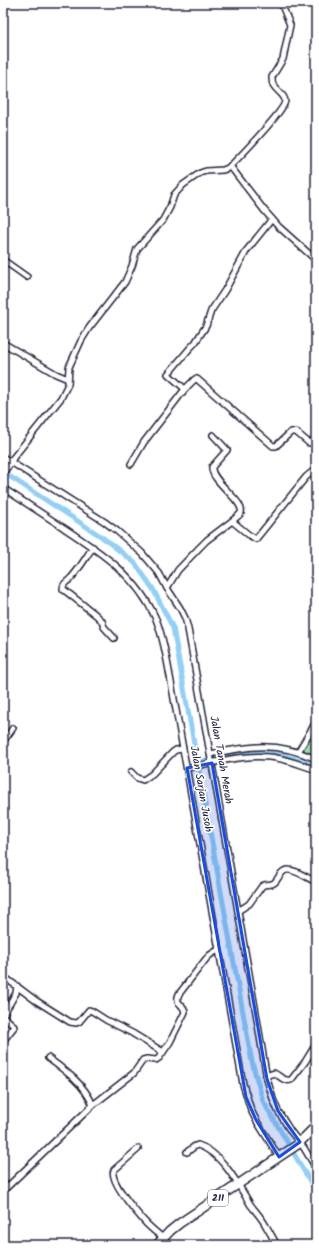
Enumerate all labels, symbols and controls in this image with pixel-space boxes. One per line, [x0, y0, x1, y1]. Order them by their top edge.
street label: Jalan Tanah Merah [204, 715, 238, 806]
street label: Jalan Sarjan Jusoh [185, 744, 217, 834]
road number: 211 [208, 1190, 228, 1206]

